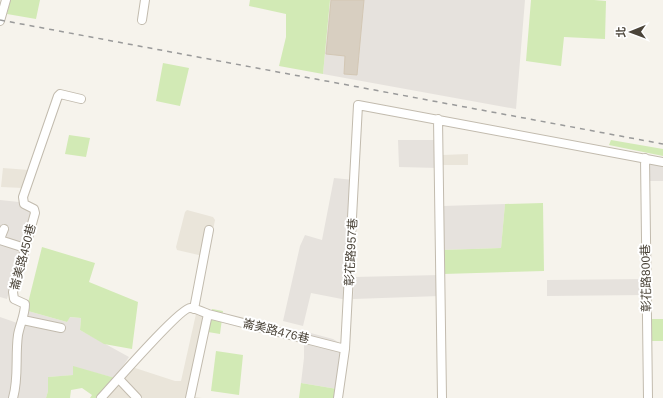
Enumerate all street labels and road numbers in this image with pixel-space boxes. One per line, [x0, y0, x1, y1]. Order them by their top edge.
street label: 彰花路957巷 [342, 218, 360, 286]
street label: 崙美路450巷 [7, 222, 39, 292]
street label: 彰花路800巷 [638, 244, 654, 312]
street label: 崙美路476巷 [241, 316, 311, 346]

